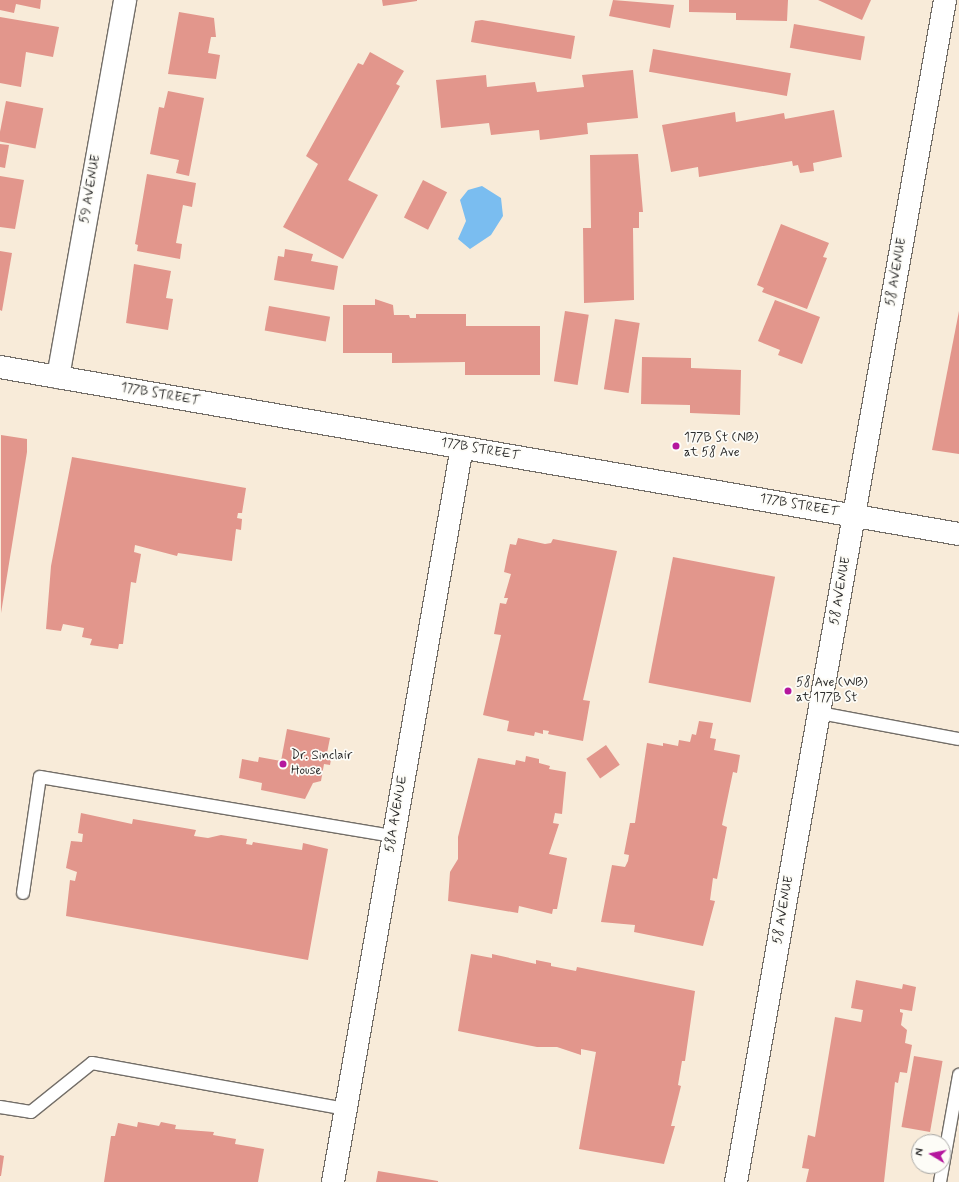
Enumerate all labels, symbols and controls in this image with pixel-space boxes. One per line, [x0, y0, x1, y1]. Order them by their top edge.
street label: 59 AVENUE [77, 153, 105, 225]
street label: 58 AVENUE [883, 237, 911, 307]
street label: 177B STREET [119, 380, 201, 410]
place label: 177B St (NB) at 58 Ave [684, 431, 758, 462]
street label: 177B STREET [439, 435, 521, 465]
marker: 177B St (NB) at 58 Ave [671, 441, 681, 451]
street label: 177B STREET [758, 491, 840, 521]
street label: 58 AVENUE [827, 556, 855, 626]
place label: 58 Ave (WB) at 177B St [796, 676, 868, 707]
marker: 58 Ave (WB) at 177B St [783, 686, 793, 696]
place label: Dr. Sinclair House [291, 749, 352, 780]
marker: Dr. Sinclair House [278, 759, 288, 769]
street label: 58A AVENUE [383, 774, 411, 854]
street label: 58 AVENUE [770, 875, 798, 945]
north arrow [911, 1134, 951, 1174]
text: N [913, 1147, 928, 1157]

